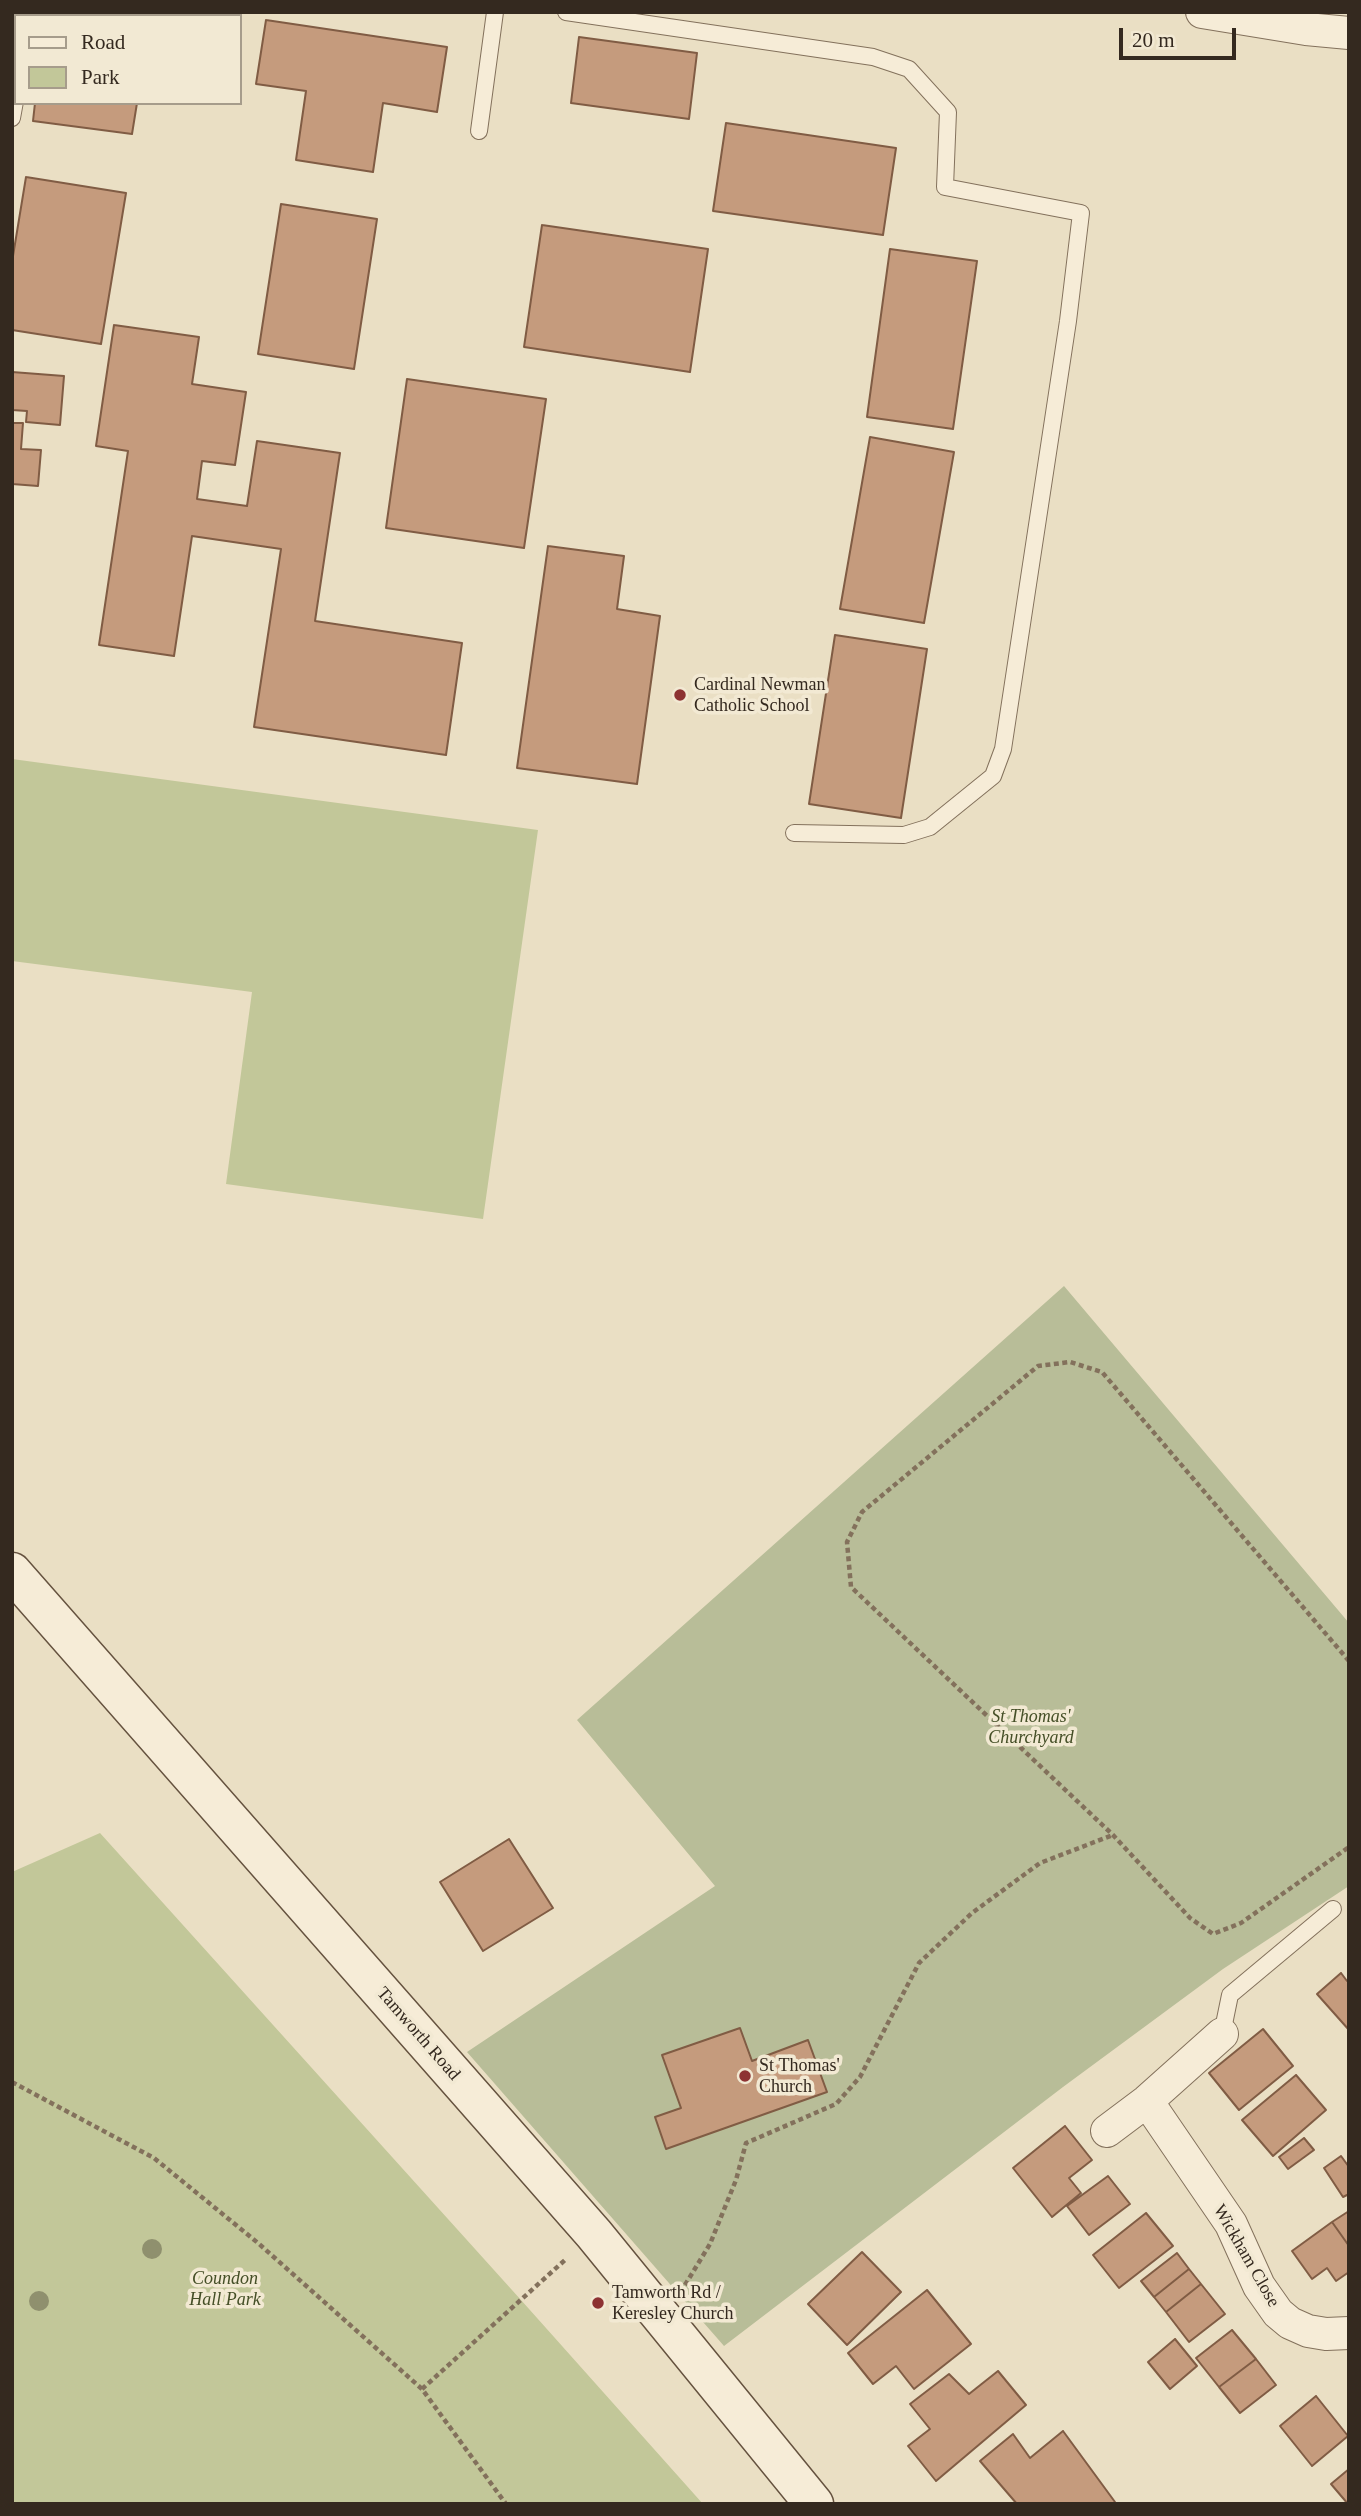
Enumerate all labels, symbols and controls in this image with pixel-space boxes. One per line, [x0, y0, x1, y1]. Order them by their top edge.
legend [14, 14, 242, 105]
scale bar [1123, 14, 1240, 58]
text: 20 m [1132, 28, 1175, 52]
text: Road [81, 30, 125, 54]
text: Park [81, 65, 120, 89]
place label: Cardinal Newman Catholic School [694, 674, 825, 716]
marker: Cardinal Newman Catholic School [672, 687, 688, 703]
park label: St Thomas' Churchyard [988, 1706, 1074, 1748]
street label: Tamworth Road [372, 1983, 464, 2085]
place label: St Thomas' Church [759, 2055, 840, 2098]
marker: St Thomas' Church [737, 2068, 753, 2084]
street label: Wickham Close [1208, 2201, 1284, 2311]
park label: Coundon Hall Park [189, 2268, 261, 2310]
place label: Tamworth Rd / Keresley Church [612, 2282, 733, 2324]
marker: Tamworth Rd / Keresley Church [590, 2295, 606, 2311]

